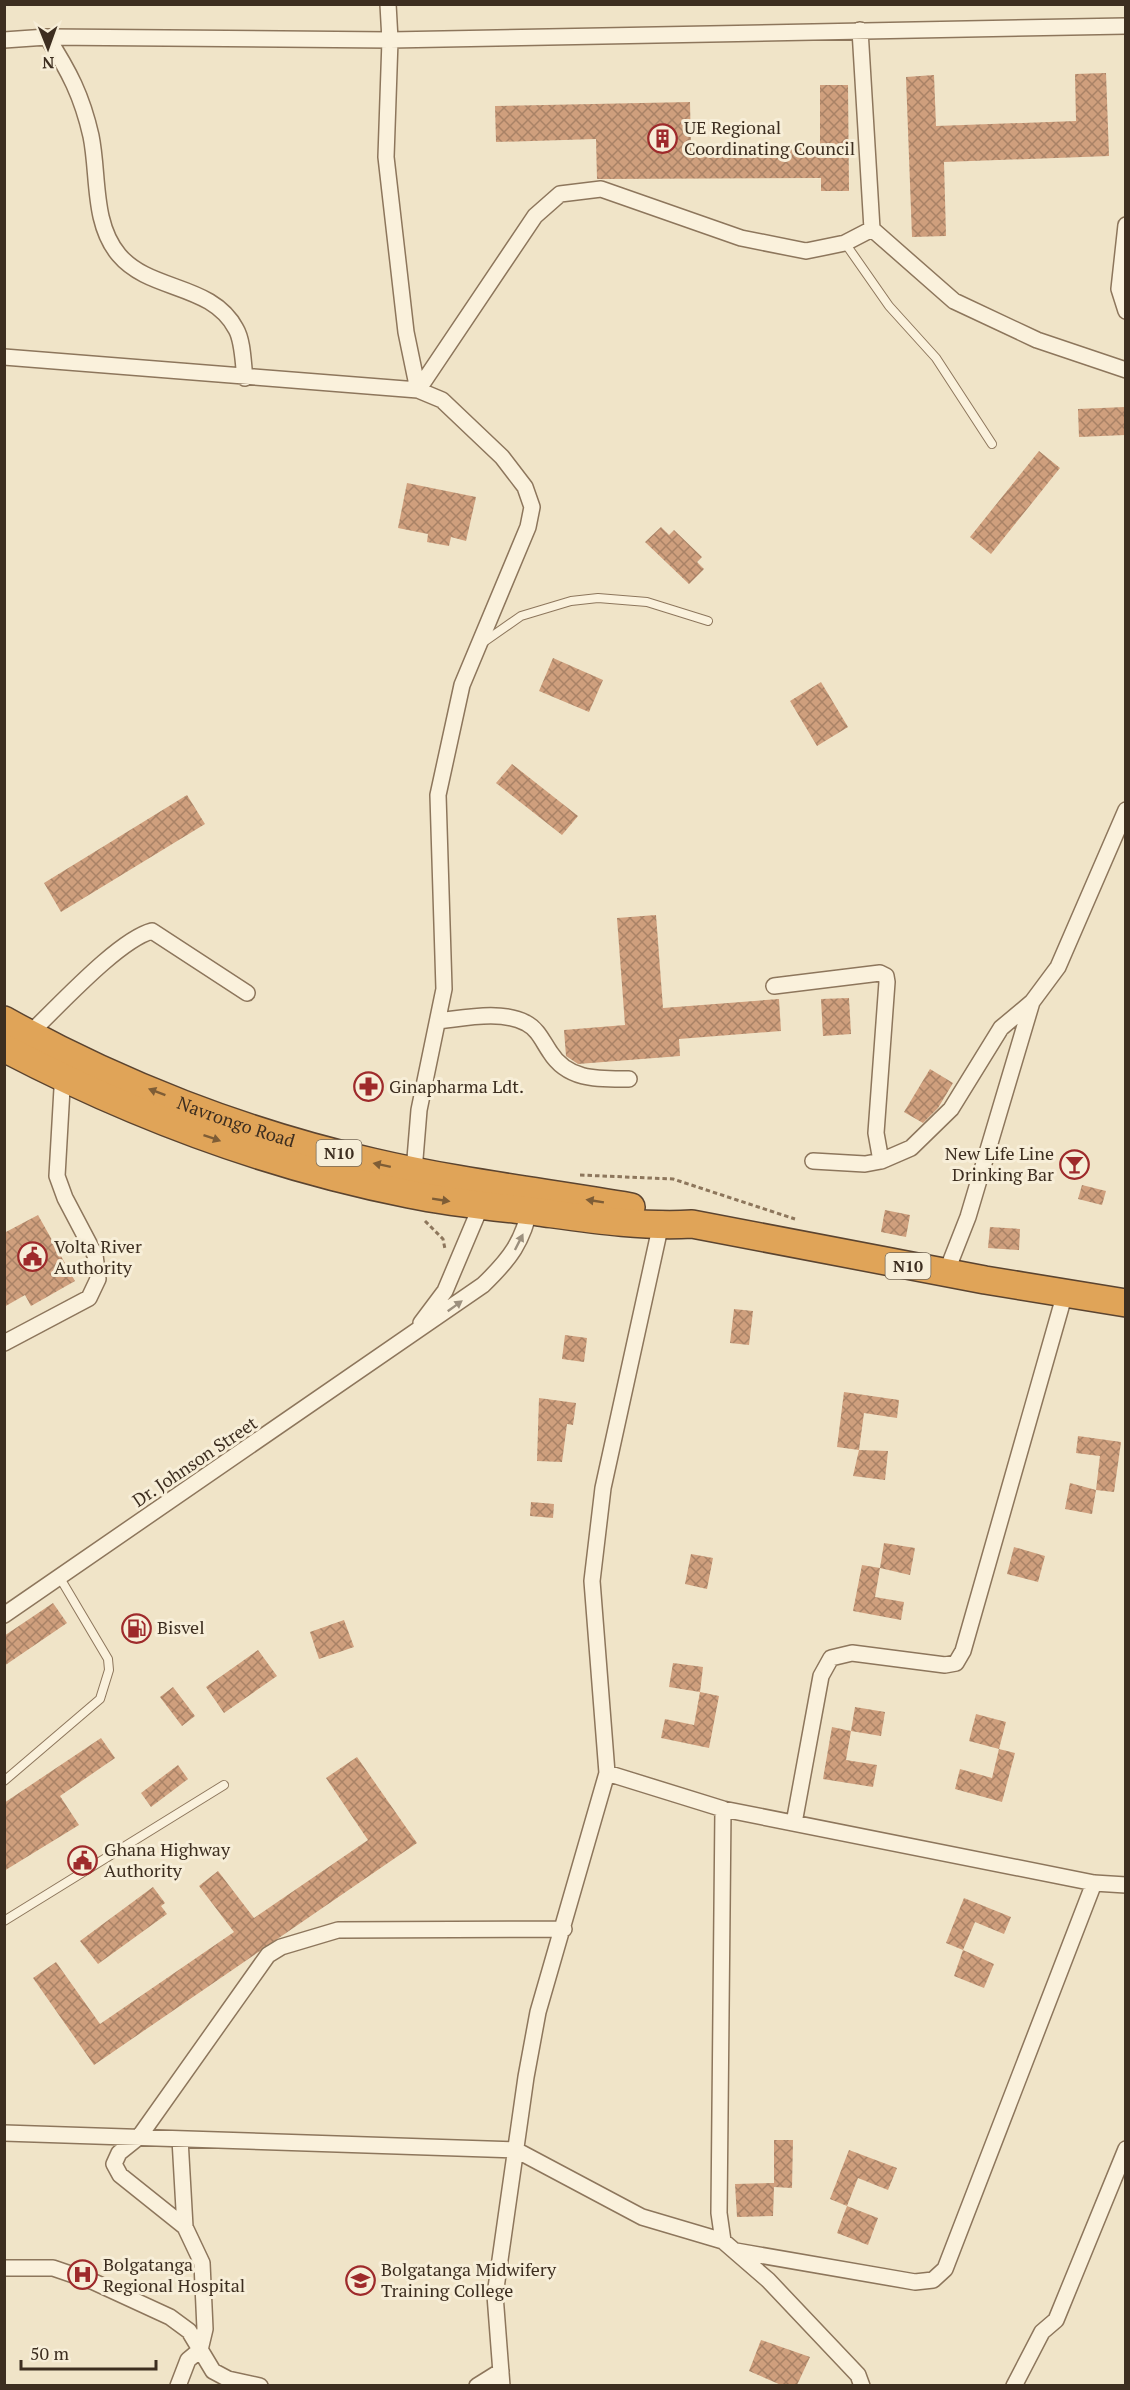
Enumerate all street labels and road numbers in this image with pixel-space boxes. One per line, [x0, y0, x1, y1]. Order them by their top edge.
street label: Navrongo Road [174, 1090, 298, 1152]
road number: N10 [316, 1140, 362, 1166]
road number: N10 [886, 1253, 930, 1279]
street label: Dr. Johnson Street [127, 1410, 262, 1512]

